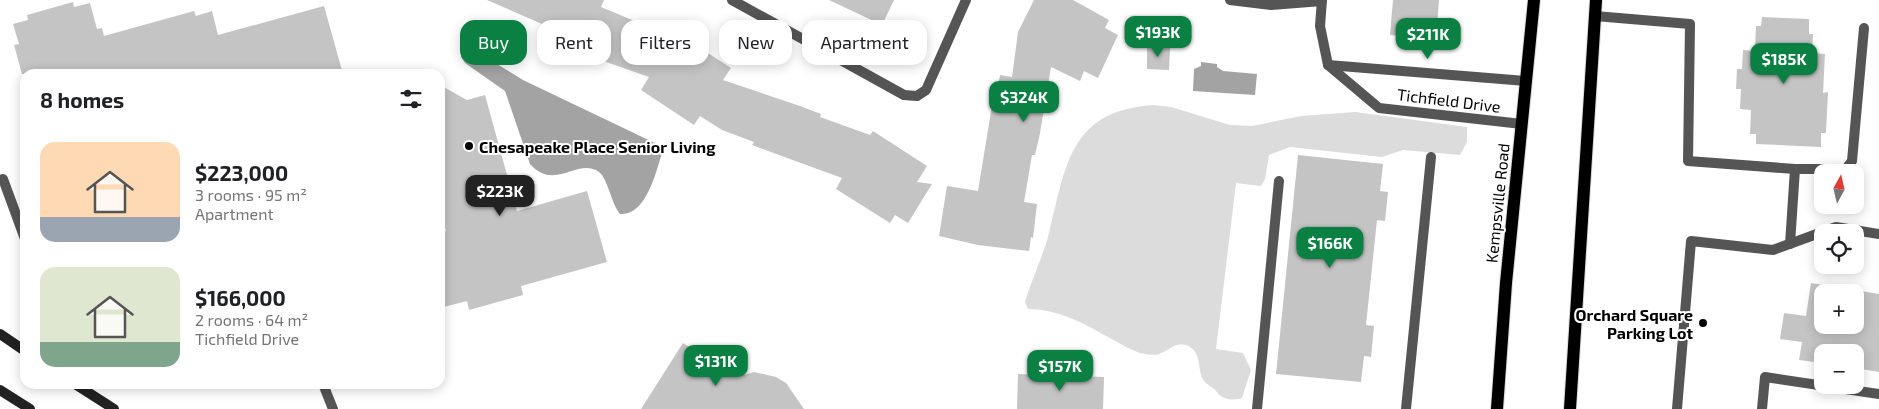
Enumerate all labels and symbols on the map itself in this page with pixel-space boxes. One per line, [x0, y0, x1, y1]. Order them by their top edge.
pin: $193K [1123, 15, 1193, 58]
pin: $211K [1393, 18, 1463, 60]
pin: $185K [1749, 42, 1819, 85]
pin: $324K [989, 80, 1059, 123]
street label: Tichfield Drive [1396, 84, 1502, 116]
place label: Chesapeake Place Senior Living [479, 137, 716, 156]
marker: Chesapeake Place Senior Living [463, 140, 475, 152]
street label: Kempsville Road [1481, 142, 1513, 264]
north arrow [1814, 164, 1864, 214]
pin: $223K [465, 174, 535, 217]
pin: $166K [1295, 226, 1365, 269]
place label: Orchard Square Parking Lot [1575, 305, 1693, 342]
marker: Orchard Square Parking Lot [1697, 317, 1709, 329]
pin: $131K [681, 344, 751, 387]
pin: $157K [1025, 350, 1095, 392]

